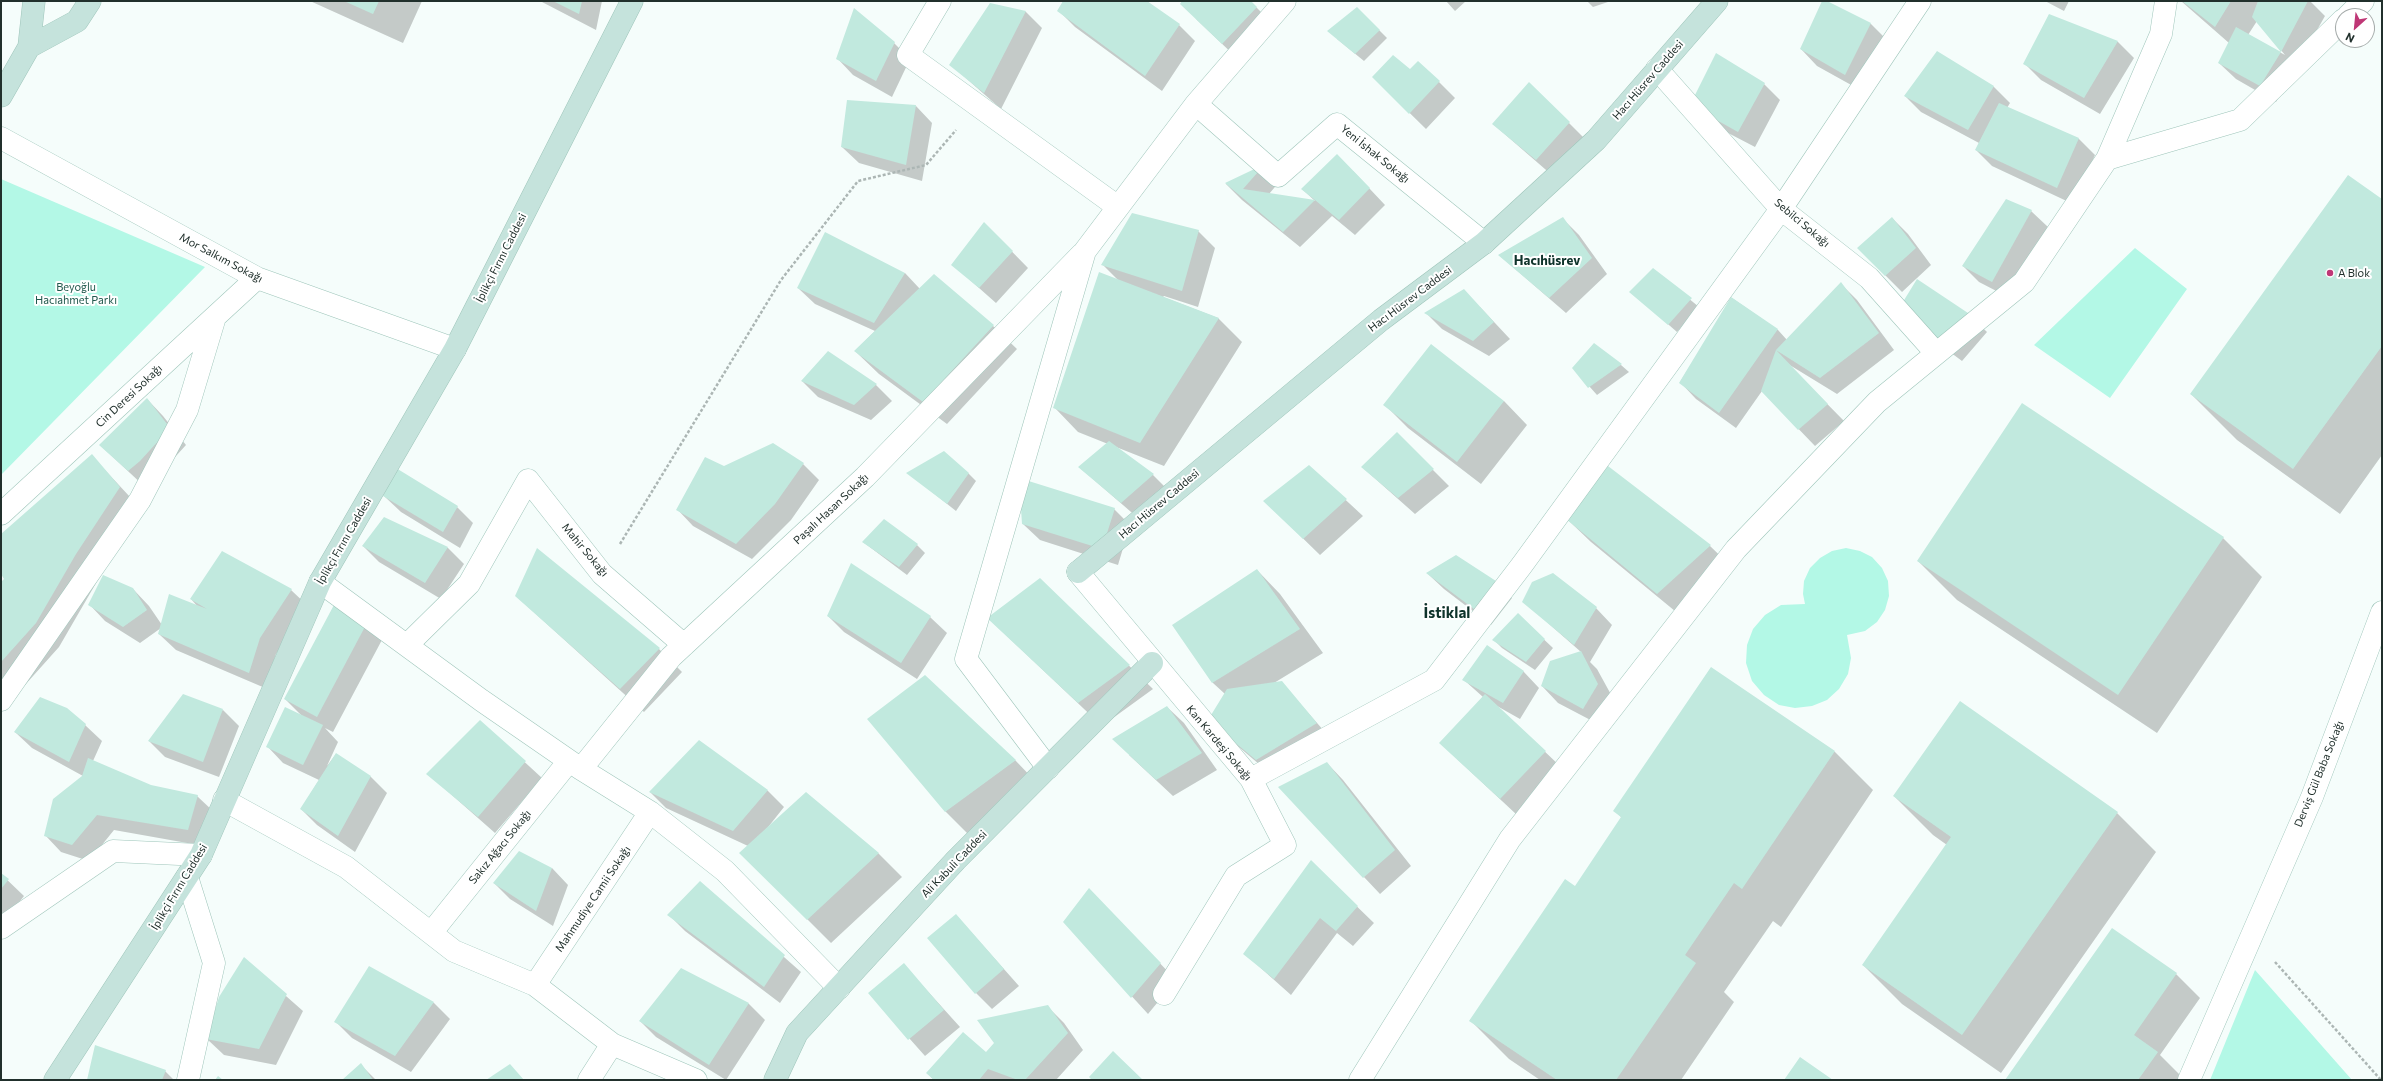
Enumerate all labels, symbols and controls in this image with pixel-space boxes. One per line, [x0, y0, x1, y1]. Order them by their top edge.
north arrow [2335, 8, 2375, 48]
text: N [2343, 31, 2356, 46]
street label: Hacı Hüsrev Caddesi [1610, 38, 1686, 122]
street label: Yeni İshak Sokağı [1338, 122, 1412, 186]
street label: Sebilci Sokağı [1772, 196, 1832, 250]
street label: İplikçi Fırını Caddesi [473, 211, 529, 305]
street label: Mor Salkım Sokağı [177, 230, 265, 286]
district label: Hacıhüsrev [1514, 253, 1580, 269]
street label: Hacı Hüsrev Caddesi [1366, 263, 1454, 335]
place label: A Blok [2338, 266, 2370, 280]
marker: A Blok [2325, 268, 2335, 278]
park label: Beyoğlu Hacıahmet Parkı [35, 280, 117, 306]
street label: Cin Deresi Sokağı [93, 362, 165, 430]
street label: Hacı Hüsrev Caddesi [1116, 466, 1202, 542]
street label: Paşalı Hasan Sokağı [791, 471, 871, 547]
street label: İplikçi Fırını Caddesi [314, 495, 374, 587]
street label: Mahir Sokağı [559, 521, 611, 579]
district label: İstiklal [1424, 604, 1470, 622]
street label: Kan Kardeşi Sokağı [1184, 703, 1254, 783]
street label: Derviş Gül Baba Sokağı [2292, 719, 2346, 829]
street label: Sakız Ağacı Sokağı [466, 807, 534, 887]
street label: Ali Kabuli Caddesi [919, 828, 989, 900]
street label: İplikçi Fırını Caddesi [148, 841, 210, 933]
street label: Mahmudiye Camii Sokağı [553, 844, 633, 954]

